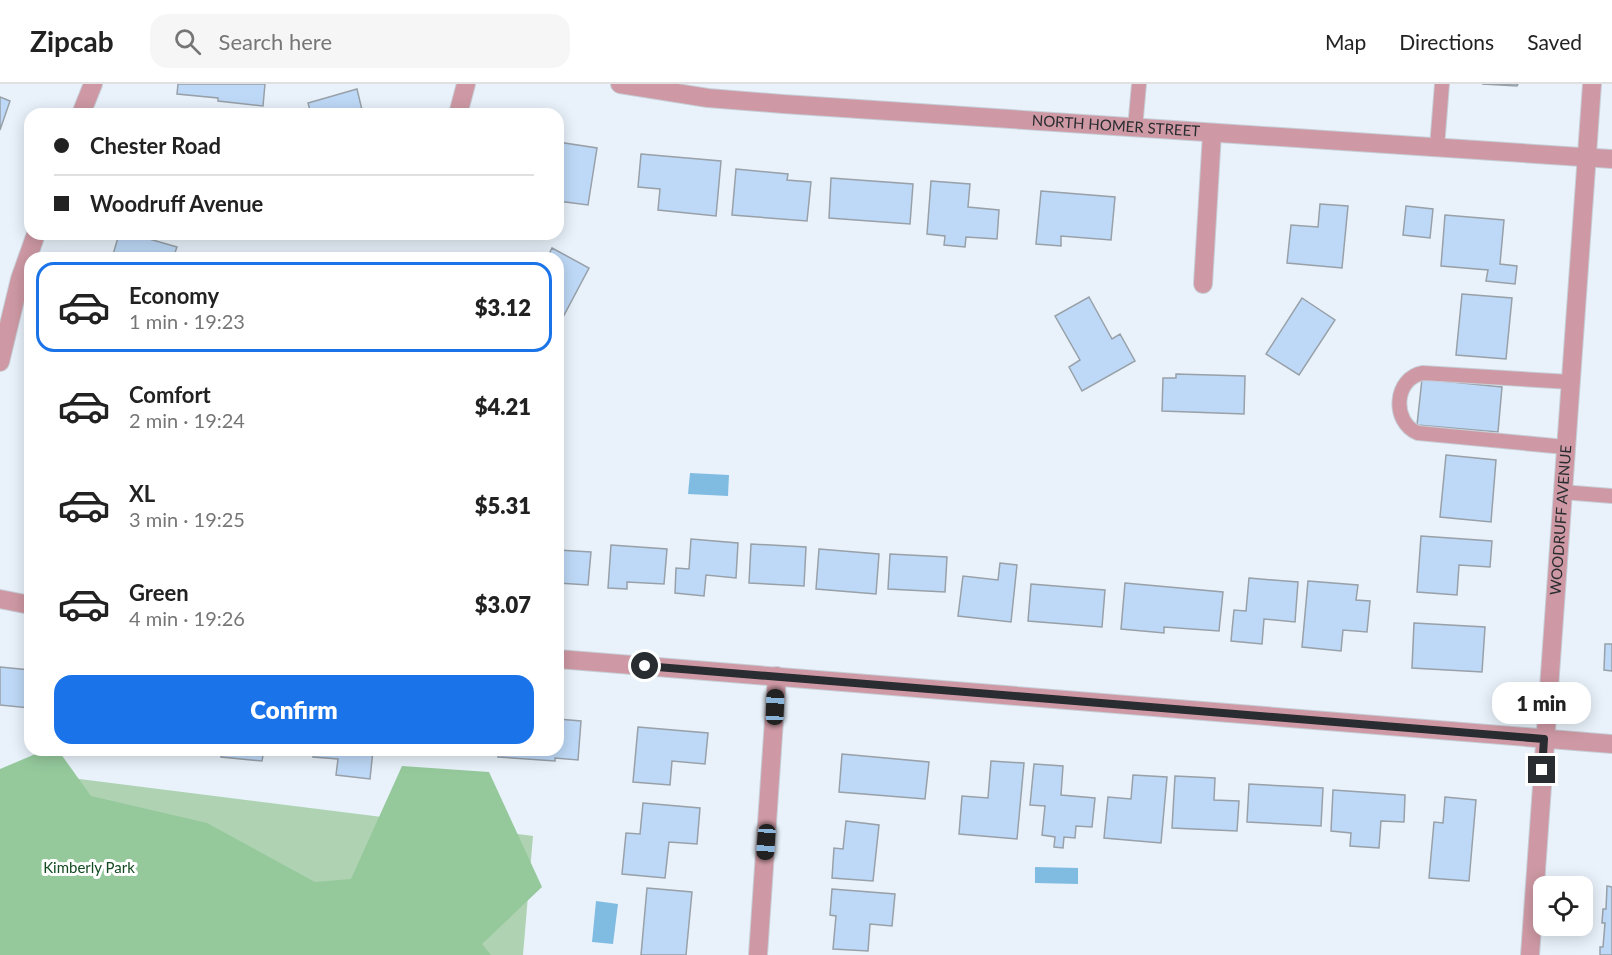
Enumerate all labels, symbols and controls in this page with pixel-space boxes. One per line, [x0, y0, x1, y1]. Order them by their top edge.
search box [150, 14, 570, 68]
text: Zipcab [30, 24, 114, 58]
icon: search [171, 25, 204, 58]
text: Search here [219, 28, 332, 55]
text: Map [1325, 29, 1366, 54]
text: Directions [1399, 29, 1494, 54]
text: Saved [1527, 29, 1582, 54]
street label: NORTH HOMER STREET [1031, 111, 1201, 140]
text: Chester Road [90, 132, 221, 159]
text: Woodruff Avenue [90, 190, 263, 217]
icon: car [57, 280, 111, 334]
text: Economy [129, 282, 219, 309]
text: $3.12 [475, 294, 531, 321]
text: 1 min · 19:23 [129, 309, 245, 333]
icon: car [57, 379, 111, 433]
text: Comfort [129, 381, 211, 408]
text: $4.21 [475, 393, 531, 420]
text: 2 min · 19:24 [129, 408, 245, 432]
street label: WOODRUFF AVENUE [1546, 444, 1574, 596]
icon: car [57, 478, 111, 532]
text: XL [129, 480, 155, 507]
text: $5.31 [475, 492, 531, 519]
text: 3 min · 19:25 [129, 507, 245, 531]
icon: car [57, 577, 111, 631]
text: Green [129, 579, 189, 606]
text: $3.07 [475, 591, 531, 618]
text: 4 min · 19:26 [129, 606, 245, 630]
route start [631, 652, 658, 679]
button: Confirm [54, 675, 534, 744]
callout: 1 min [1492, 683, 1592, 725]
car [765, 689, 785, 725]
text: 1 min [1517, 691, 1566, 715]
route end [1528, 756, 1555, 783]
car [756, 823, 776, 861]
park label: Kimberly Park [43, 858, 135, 876]
map controls [1533, 876, 1593, 936]
button: locate [1533, 876, 1593, 936]

